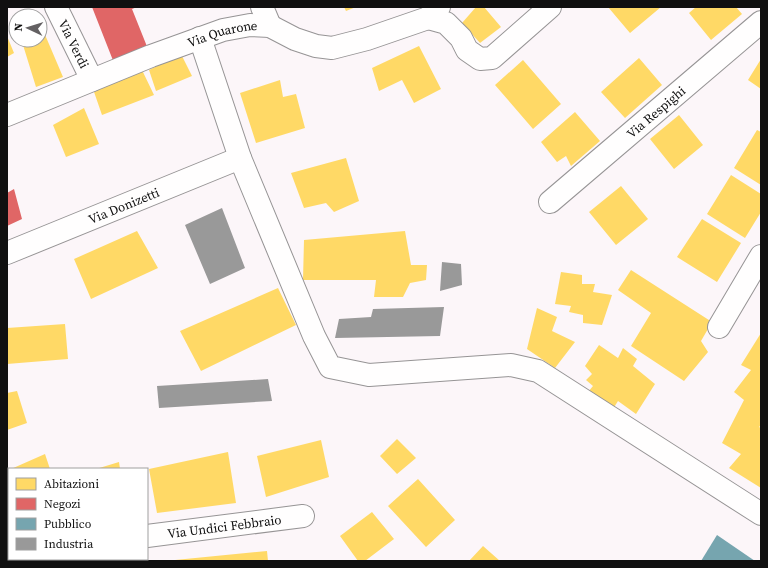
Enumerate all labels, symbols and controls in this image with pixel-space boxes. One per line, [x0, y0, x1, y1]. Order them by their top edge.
north arrow [8, 8, 48, 48]
street label: Via Verdi [54, 17, 93, 71]
street label: Via Quarone [185, 17, 258, 51]
text: N [11, 23, 26, 32]
street label: Via Respighi [623, 82, 689, 142]
street label: Via Donizetti [86, 184, 162, 228]
legend [8, 468, 148, 560]
text: Abitazioni [44, 476, 99, 492]
text: Negozi [44, 496, 81, 512]
street label: Via Undici Febbraio [166, 511, 282, 542]
text: Pubblico [44, 516, 92, 532]
text: Industria [44, 536, 94, 552]

